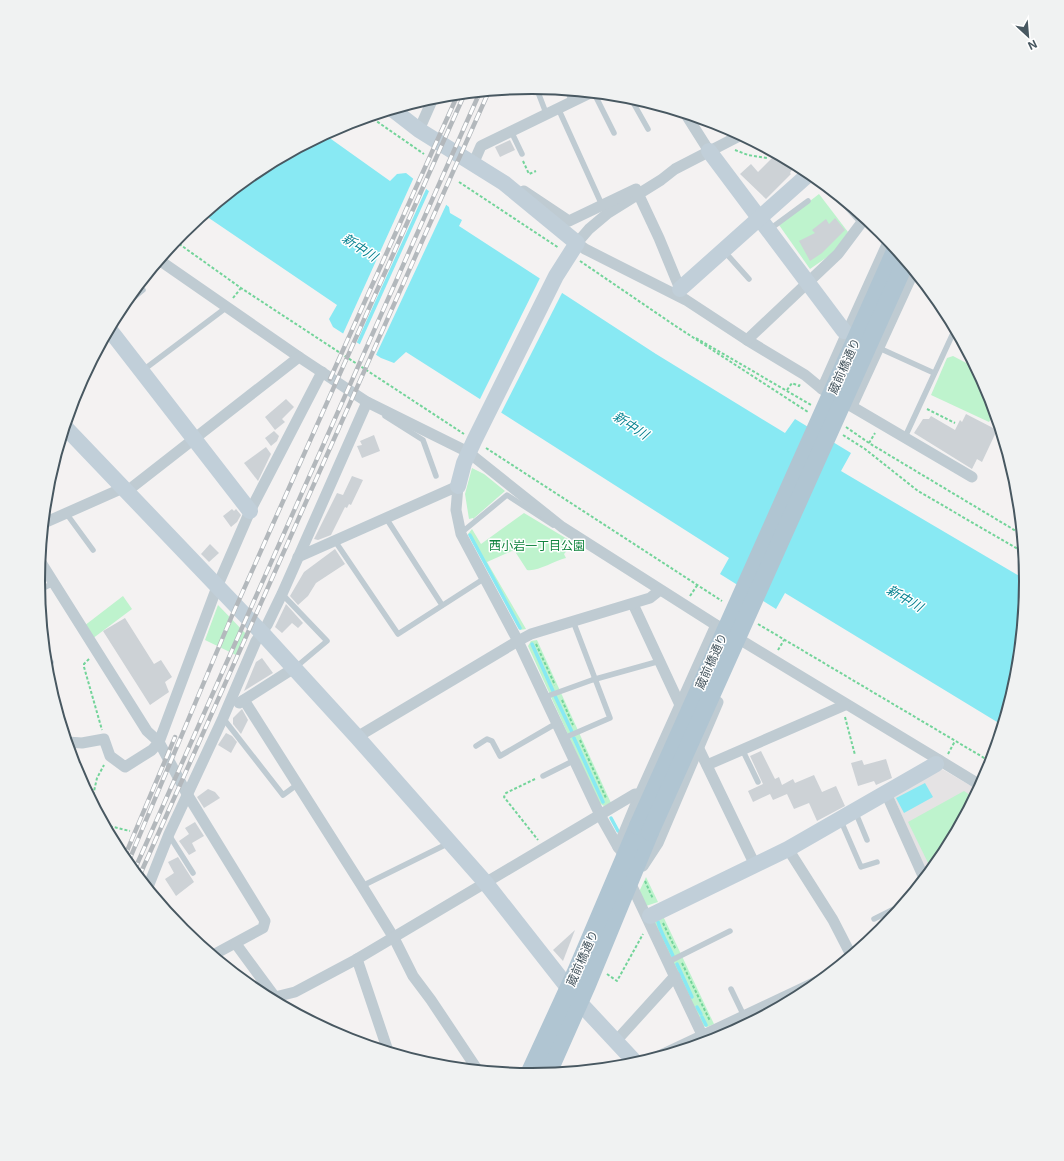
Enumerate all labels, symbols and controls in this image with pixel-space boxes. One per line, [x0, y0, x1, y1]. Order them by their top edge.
north arrow [1008, 16, 1048, 56]
text: N [1026, 37, 1039, 53]
water label: 新中川 [339, 230, 382, 265]
street label: 蔵前橋通り [825, 336, 863, 396]
water label: 新中川 [610, 408, 653, 443]
park label: 西小岩一丁目公園 [489, 538, 585, 553]
water label: 新中川 [884, 581, 928, 616]
street label: 蔵前橋通り [692, 631, 730, 691]
street label: 蔵前橋通り [563, 928, 601, 988]

